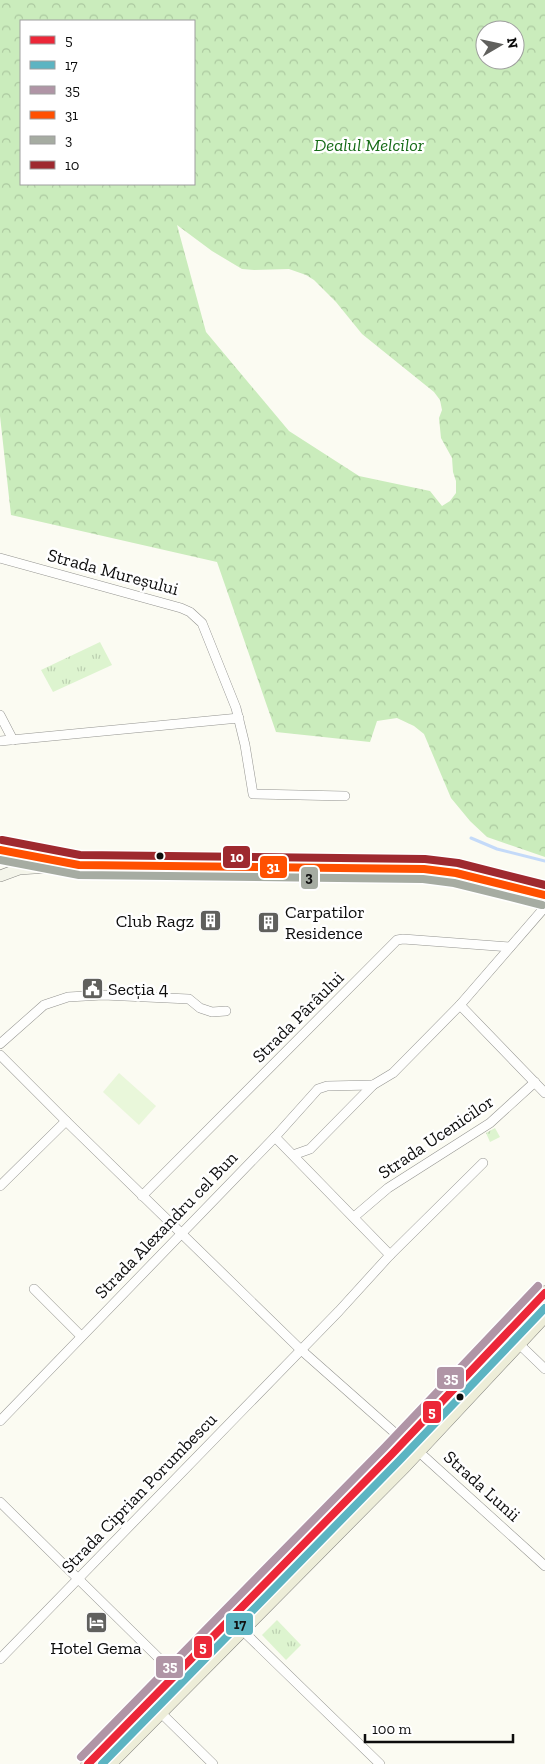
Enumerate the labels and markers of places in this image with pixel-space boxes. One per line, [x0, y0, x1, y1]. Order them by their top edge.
unlabelled marker [155, 851, 165, 861]
place label: Carpatilor Residence [285, 901, 365, 944]
building icon: Club Ragz [198, 909, 222, 933]
place label: Club Ragz [116, 910, 194, 932]
building icon: Carpatilor Residence [257, 910, 281, 934]
public building icon: Secția 4 [80, 977, 104, 1001]
place label: Secția 4 [108, 978, 169, 1000]
unlabelled marker [455, 1392, 465, 1402]
hotel icon: Hotel Gema [84, 1611, 108, 1635]
place label: Hotel Gema [50, 1637, 142, 1659]

